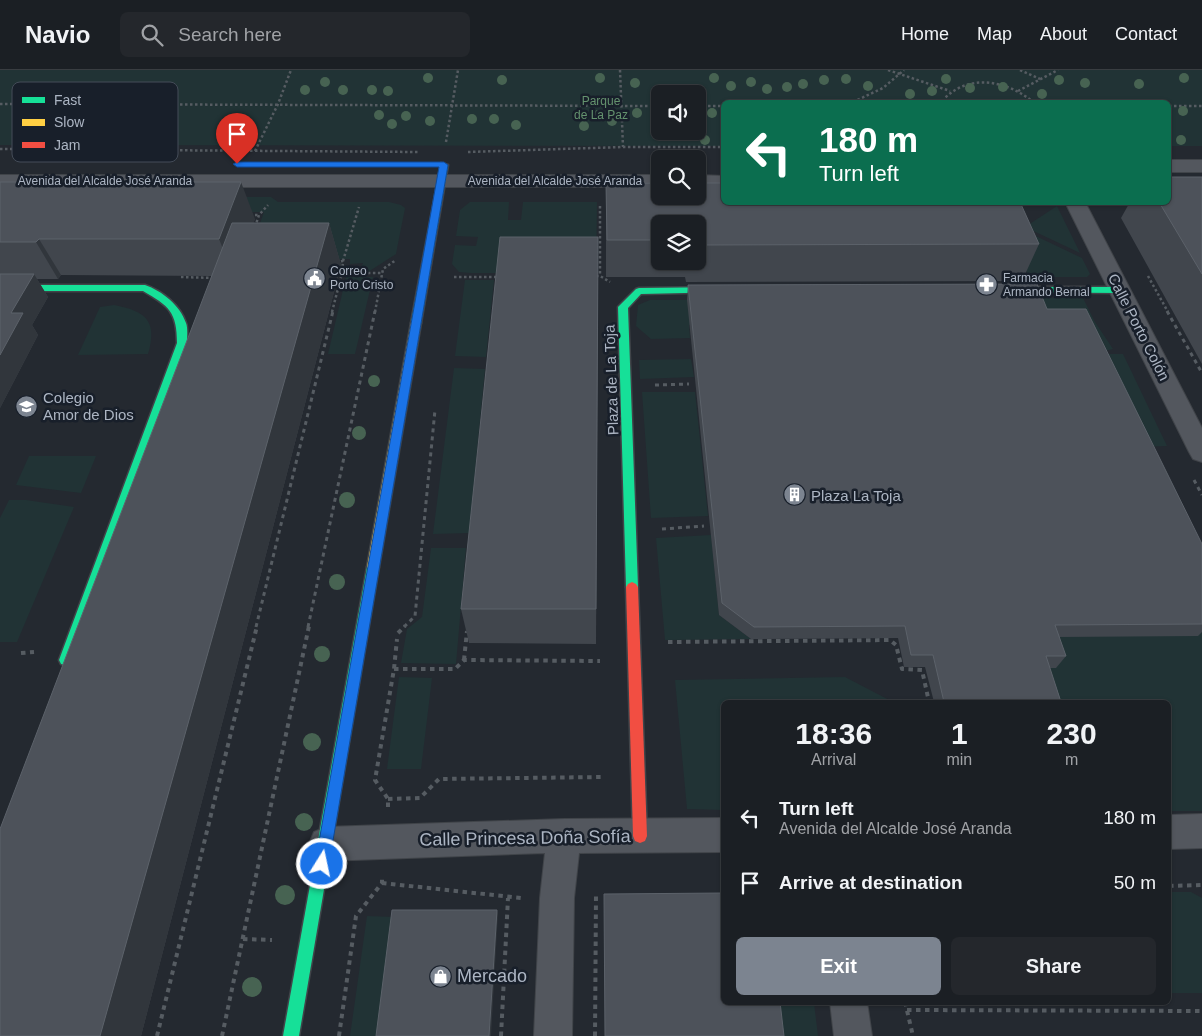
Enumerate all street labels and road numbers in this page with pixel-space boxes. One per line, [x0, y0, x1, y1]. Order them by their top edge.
street label: Avenida del Alcalde José Aranda [18, 174, 193, 188]
street label: Avenida del Alcalde José Aranda [468, 174, 643, 188]
street label: Calle Porto Colón [1105, 271, 1173, 383]
street label: Plaza de La Toja [601, 324, 621, 436]
street label: Calle Princesa Doña Sofía [419, 826, 632, 850]

